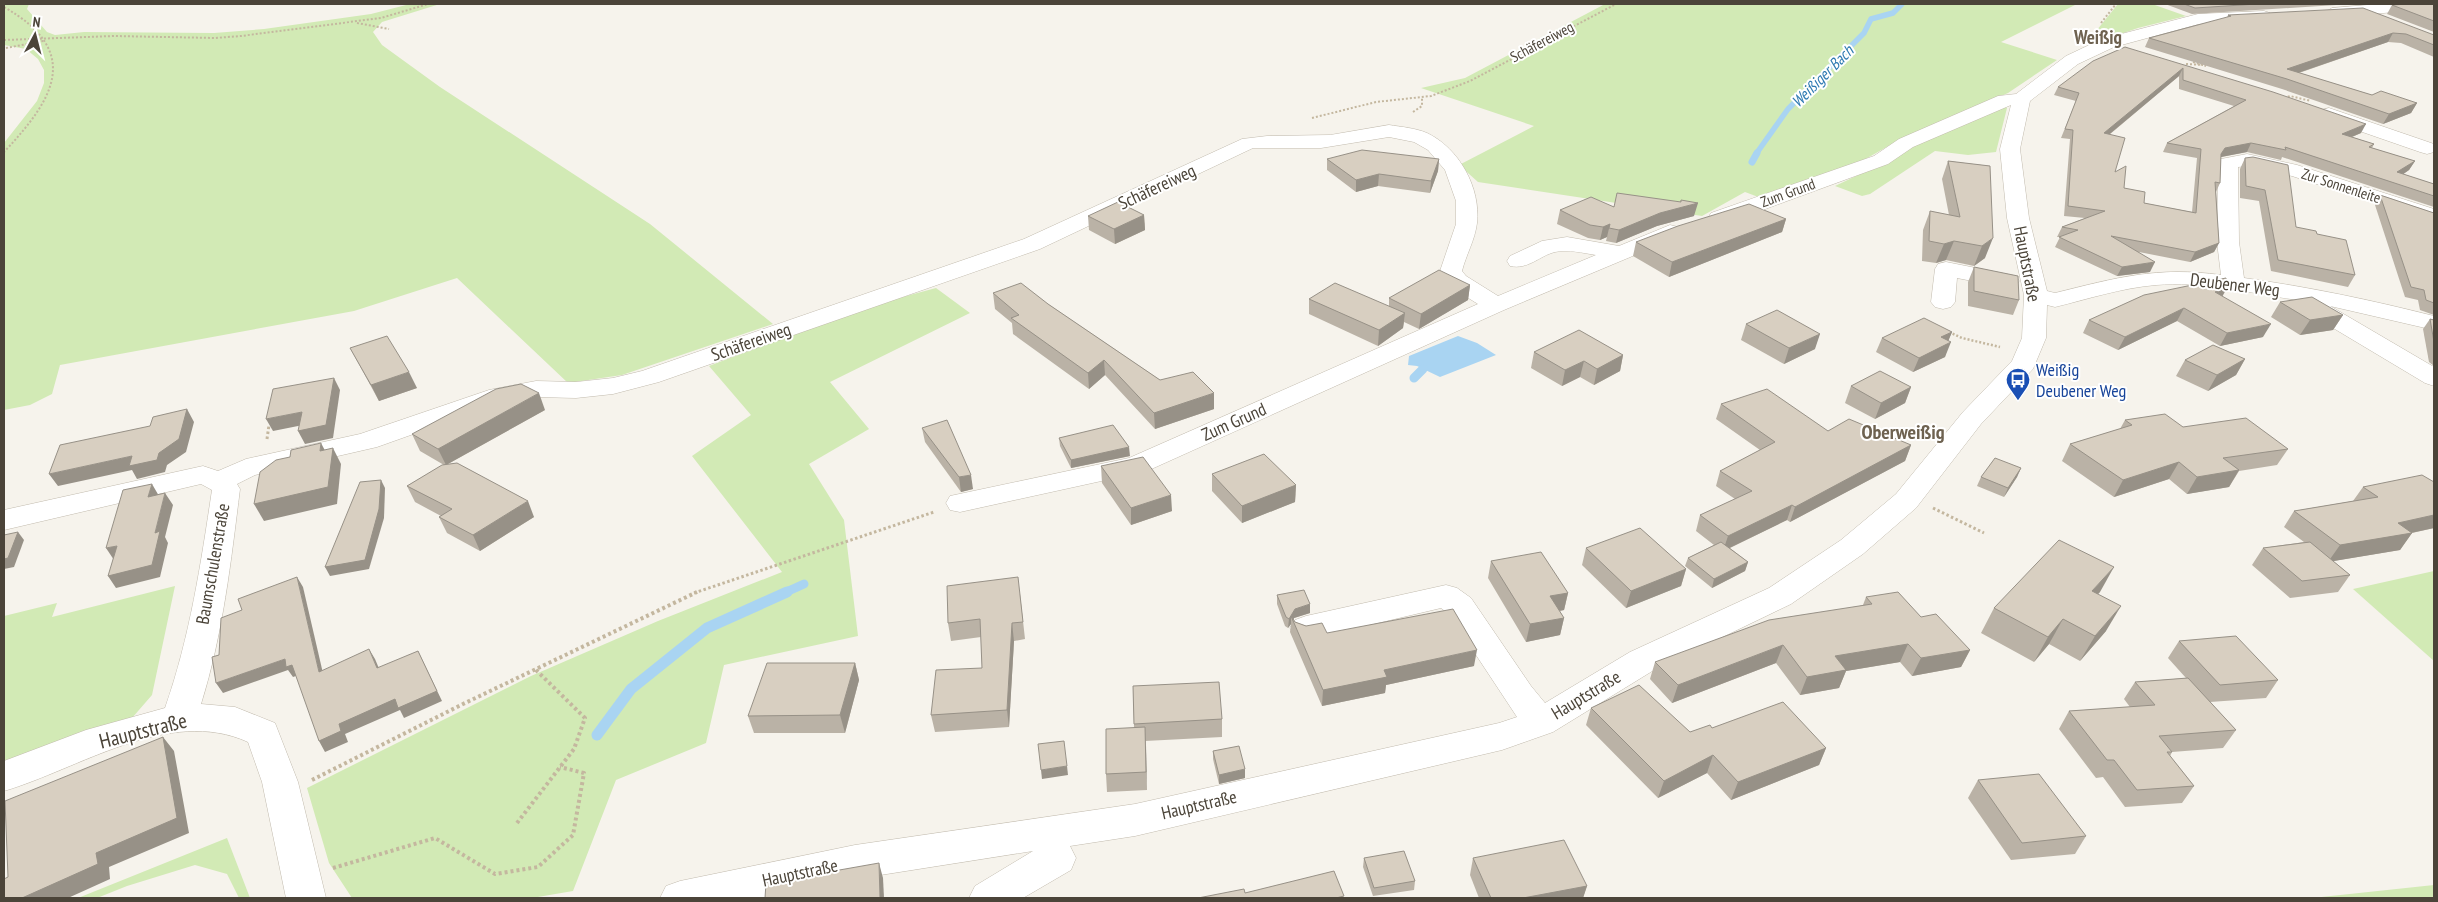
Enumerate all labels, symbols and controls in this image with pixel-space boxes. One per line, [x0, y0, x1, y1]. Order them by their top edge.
north arrow [10, 10, 60, 60]
text: N [32, 13, 41, 31]
street label: Schäfereiweg [1507, 17, 1577, 66]
district label: Weißig [2073, 25, 2122, 49]
water label: Weißiger Bach [1787, 40, 1858, 111]
street label: Schäfereiweg [1114, 159, 1199, 214]
street label: Zur Sonnenleite [2299, 164, 2383, 207]
street label: Zum Grund [1758, 174, 1818, 211]
street label: Hauptstraße [2009, 224, 2046, 304]
street label: Deubener Weg [2189, 268, 2281, 301]
street label: Schäfereiweg [708, 317, 794, 366]
place label: Weißig Deubener Weg [2036, 358, 2126, 402]
bus stop icon: Weißig Deubener Weg [2005, 367, 2031, 401]
street label: Zum Grund [1198, 397, 1270, 446]
district label: Oberweißig [1861, 419, 1945, 445]
street label: Baumschulenstraße [191, 502, 234, 626]
street label: Hauptstraße [1547, 665, 1625, 724]
street label: Hauptstraße [96, 707, 190, 754]
street label: Hauptstraße [1159, 785, 1239, 824]
street label: Hauptstraße [760, 853, 840, 892]

